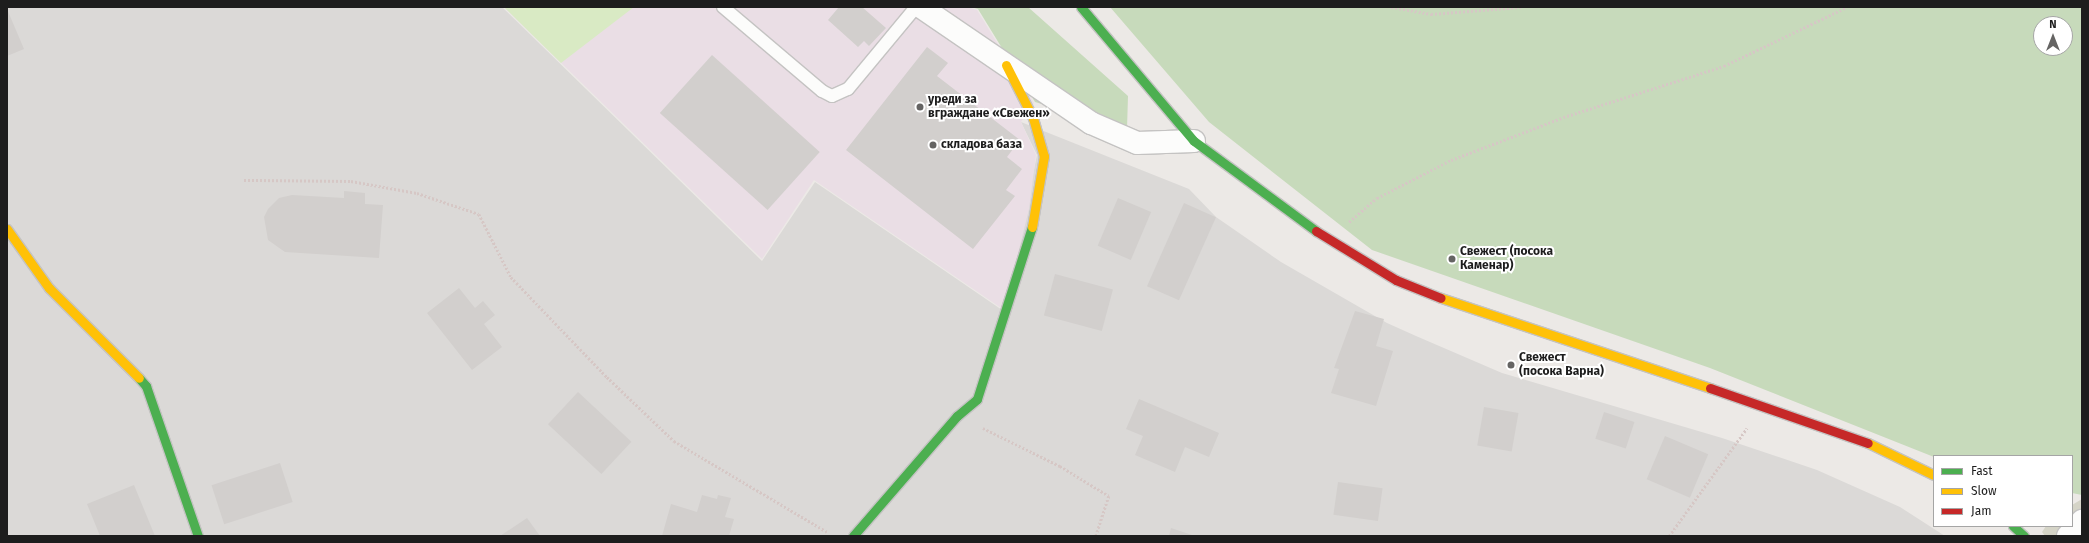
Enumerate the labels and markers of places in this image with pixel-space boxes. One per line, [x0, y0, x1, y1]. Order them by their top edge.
place label: уреди за вграждане «Свежен» [928, 93, 1050, 121]
marker: уреди за вграждане «Свежен» [915, 102, 925, 112]
place label: складова база [941, 138, 1022, 152]
marker: складова база [928, 140, 938, 150]
place label: Свежест (посока Каменар) [1460, 245, 1553, 273]
marker: Свежест (посока Каменар) [1447, 254, 1457, 264]
place label: Свежест (посока Варна) [1519, 351, 1604, 379]
marker: Свежест (посока Варна) [1506, 360, 1516, 370]

